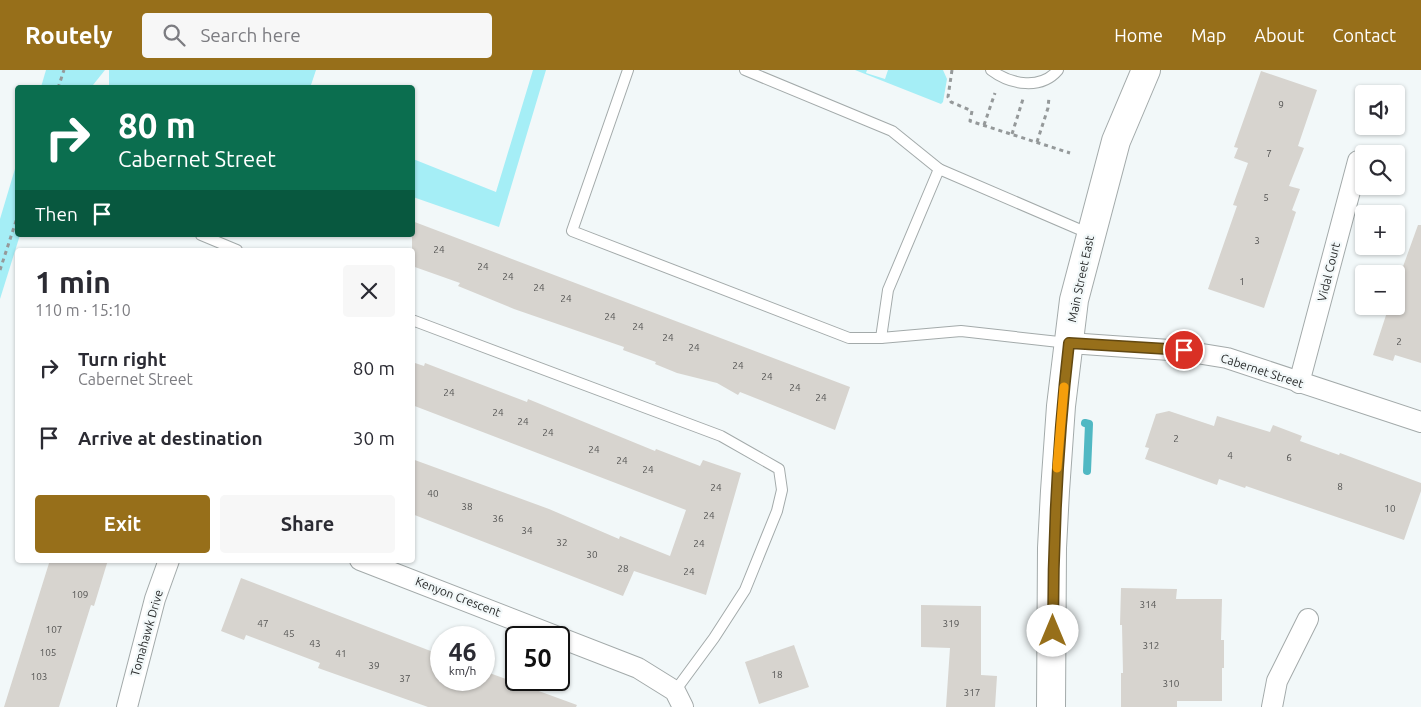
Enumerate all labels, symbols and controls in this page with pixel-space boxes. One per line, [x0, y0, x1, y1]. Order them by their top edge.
search box [142, 13, 492, 58]
icon: search [160, 21, 188, 49]
text: Routely [25, 22, 112, 49]
text: Search here [200, 24, 301, 46]
text: Home [1114, 25, 1163, 45]
text: Map [1191, 25, 1226, 45]
text: About [1254, 25, 1304, 45]
text: Contact [1332, 25, 1396, 45]
map controls [1355, 85, 1405, 315]
button: sound [1355, 85, 1405, 135]
house number: 9 [1278, 99, 1284, 110]
icon: right [35, 105, 100, 170]
text: 80 m [118, 105, 196, 145]
button: search [1355, 145, 1405, 195]
text: Cabernet Street [118, 146, 276, 171]
house number: 7 [1266, 148, 1272, 159]
house number: 5 [1263, 192, 1269, 203]
icon: arrive [88, 200, 116, 228]
text: Then [35, 203, 78, 225]
button: + [1355, 205, 1405, 255]
street label: Main Street East [1065, 234, 1096, 323]
house number: 3 [1254, 235, 1260, 246]
street label: Vidal Court [1315, 241, 1342, 303]
house number: 24 [433, 244, 445, 255]
house number: 24 [477, 261, 489, 272]
text: 1 min [35, 265, 111, 299]
button: close [343, 265, 395, 317]
button: − [1355, 265, 1405, 315]
house number: 24 [502, 271, 514, 282]
house number: 1 [1239, 276, 1245, 287]
house number: 24 [533, 282, 545, 293]
house number: 24 [560, 293, 572, 304]
text: 110 m · 15:10 [35, 301, 131, 319]
house number: 24 [604, 311, 616, 322]
house number: 24 [632, 321, 644, 332]
pin [1163, 329, 1205, 371]
house number: 24 [662, 332, 674, 343]
icon: arrive [1170, 336, 1198, 364]
house number: 2 [1396, 336, 1402, 347]
house number: 24 [688, 342, 700, 353]
text: Turn right [78, 348, 166, 370]
street label: Cabernet Street [1219, 351, 1305, 390]
icon: right [35, 354, 63, 382]
text: 80 m [353, 357, 395, 379]
house number: 24 [732, 360, 744, 371]
text: Cabernet Street [78, 370, 193, 388]
house number: 24 [761, 371, 773, 382]
house number: 24 [789, 382, 801, 393]
house number: 24 [443, 387, 455, 398]
house number: 24 [815, 392, 827, 403]
house number: 24 [492, 407, 504, 418]
house number: 24 [517, 416, 529, 427]
icon: arrive [35, 424, 63, 452]
text: Arrive at destination [78, 427, 263, 449]
text: 30 m [353, 427, 395, 449]
house number: 24 [542, 427, 554, 438]
house number: 2 [1173, 433, 1179, 444]
house number: 24 [588, 444, 600, 455]
house number: 4 [1227, 450, 1233, 461]
house number: 6 [1286, 452, 1292, 463]
house number: 24 [616, 455, 628, 466]
house number: 24 [642, 464, 654, 475]
house number: 8 [1337, 481, 1343, 492]
house number: 24 [710, 482, 722, 493]
house number: 40 [427, 488, 439, 499]
button: Exit [35, 495, 210, 553]
button: Share [220, 495, 395, 553]
house number: 38 [461, 501, 473, 512]
house number: 10 [1384, 503, 1396, 514]
house number: 24 [703, 510, 715, 521]
house number: 36 [492, 513, 504, 524]
house number: 34 [521, 525, 533, 536]
house number: 32 [556, 537, 568, 548]
house number: 24 [693, 538, 705, 549]
house number: 30 [586, 549, 598, 560]
house number: 28 [617, 563, 629, 574]
house number: 24 [683, 566, 695, 577]
street label: Kenyon Crescent [414, 574, 503, 619]
street label: Tomahawk Drive [128, 588, 165, 677]
house number: 109 [72, 589, 88, 600]
house number: 314 [1140, 599, 1157, 610]
position arrow [1026, 604, 1078, 656]
house number: 47 [257, 618, 269, 629]
house number: 319 [943, 618, 959, 629]
house number: 107 [46, 624, 62, 635]
speed limit sign: 50 [505, 626, 570, 691]
house number: 45 [283, 628, 295, 639]
house number: 43 [309, 638, 321, 649]
text: 46 [448, 638, 477, 666]
house number: 312 [1143, 640, 1159, 651]
house number: 105 [40, 647, 56, 658]
house number: 41 [335, 648, 347, 659]
house number: 39 [368, 660, 380, 671]
text: km/h [449, 664, 476, 677]
house number: 18 [771, 669, 783, 680]
house number: 103 [31, 671, 47, 682]
house number: 37 [399, 673, 411, 684]
house number: 310 [1163, 678, 1180, 689]
house number: 317 [964, 687, 980, 698]

